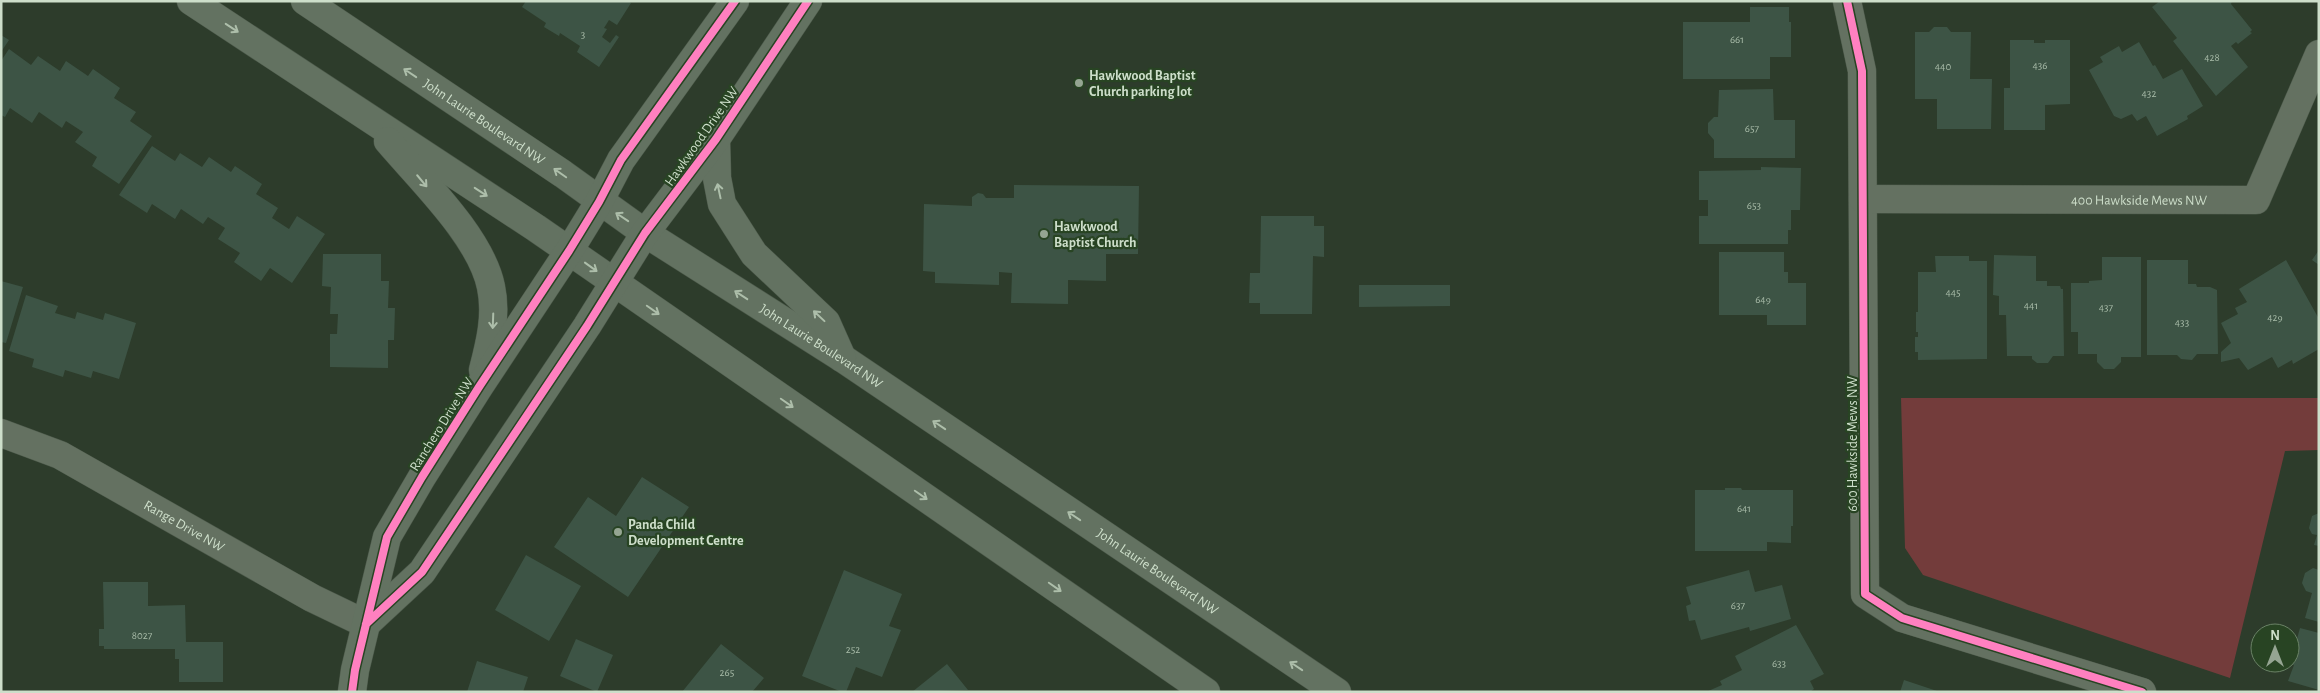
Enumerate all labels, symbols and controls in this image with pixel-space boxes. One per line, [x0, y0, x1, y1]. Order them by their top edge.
one-way arrow [225, 23, 239, 33]
house number: 3 [581, 29, 586, 40]
house number: 661 [1730, 34, 1744, 45]
house number: 428 [2204, 52, 2220, 63]
house number: 436 [2033, 60, 2048, 71]
house number: 440 [1935, 61, 1951, 72]
one-way arrow [404, 68, 418, 78]
place label: Hawkwood Baptist Church parking lot [1089, 69, 1196, 99]
street label: John Laurie Boulevard NW [421, 77, 548, 168]
marker: Hawkwood Baptist Church parking lot [1073, 77, 1085, 89]
street label: Hawkwood Drive NW [662, 84, 741, 189]
house number: 432 [2142, 88, 2156, 99]
house number: 657 [1745, 123, 1760, 134]
one-way arrow [553, 167, 567, 178]
one-way arrow [416, 175, 427, 188]
one-way arrow [714, 184, 724, 200]
one-way arrow [474, 187, 488, 197]
street label: 400 Hawkside Mews NW [2071, 194, 2207, 208]
house number: 653 [1747, 200, 1762, 211]
one-way arrow [616, 212, 630, 222]
place label: Hawkwood Baptist Church [1054, 220, 1136, 250]
marker: Hawkwood Baptist Church [1038, 228, 1050, 240]
one-way arrow [584, 262, 598, 272]
house number: 445 [1945, 287, 1961, 298]
one-way arrow [735, 289, 749, 299]
house number: 649 [1755, 294, 1771, 305]
house number: 441 [2024, 300, 2038, 311]
street label: John Laurie Boulevard NW [757, 302, 885, 391]
house number: 437 [2099, 302, 2114, 313]
one-way arrow [646, 305, 660, 315]
one-way arrow [813, 310, 826, 322]
one-way arrow [488, 312, 498, 329]
house number: 429 [2267, 312, 2283, 323]
house number: 433 [2175, 317, 2190, 328]
street label: Ranchero Drive NW [408, 375, 476, 474]
street label: 600 Hawkside Mews NW [1846, 376, 1860, 512]
one-way arrow [780, 398, 794, 408]
one-way arrow [933, 420, 947, 430]
one-way arrow [914, 490, 928, 500]
street label: Range Drive NW [141, 498, 227, 555]
house number: 641 [1737, 503, 1751, 514]
one-way arrow [1067, 511, 1081, 521]
place label: Panda Child Development Centre [628, 518, 744, 548]
marker: Panda Child Development Centre [612, 526, 624, 538]
street label: John Laurie Boulevard NW [1094, 526, 1221, 618]
one-way arrow [1047, 582, 1061, 592]
house number: 637 [1731, 600, 1746, 611]
north arrow [2250, 623, 2300, 673]
text: N [2270, 629, 2280, 643]
house number: 8027 [132, 630, 153, 641]
house number: 252 [846, 644, 860, 655]
house number: 633 [1772, 658, 1787, 669]
one-way arrow [1289, 660, 1303, 670]
house number: 265 [720, 667, 735, 678]

